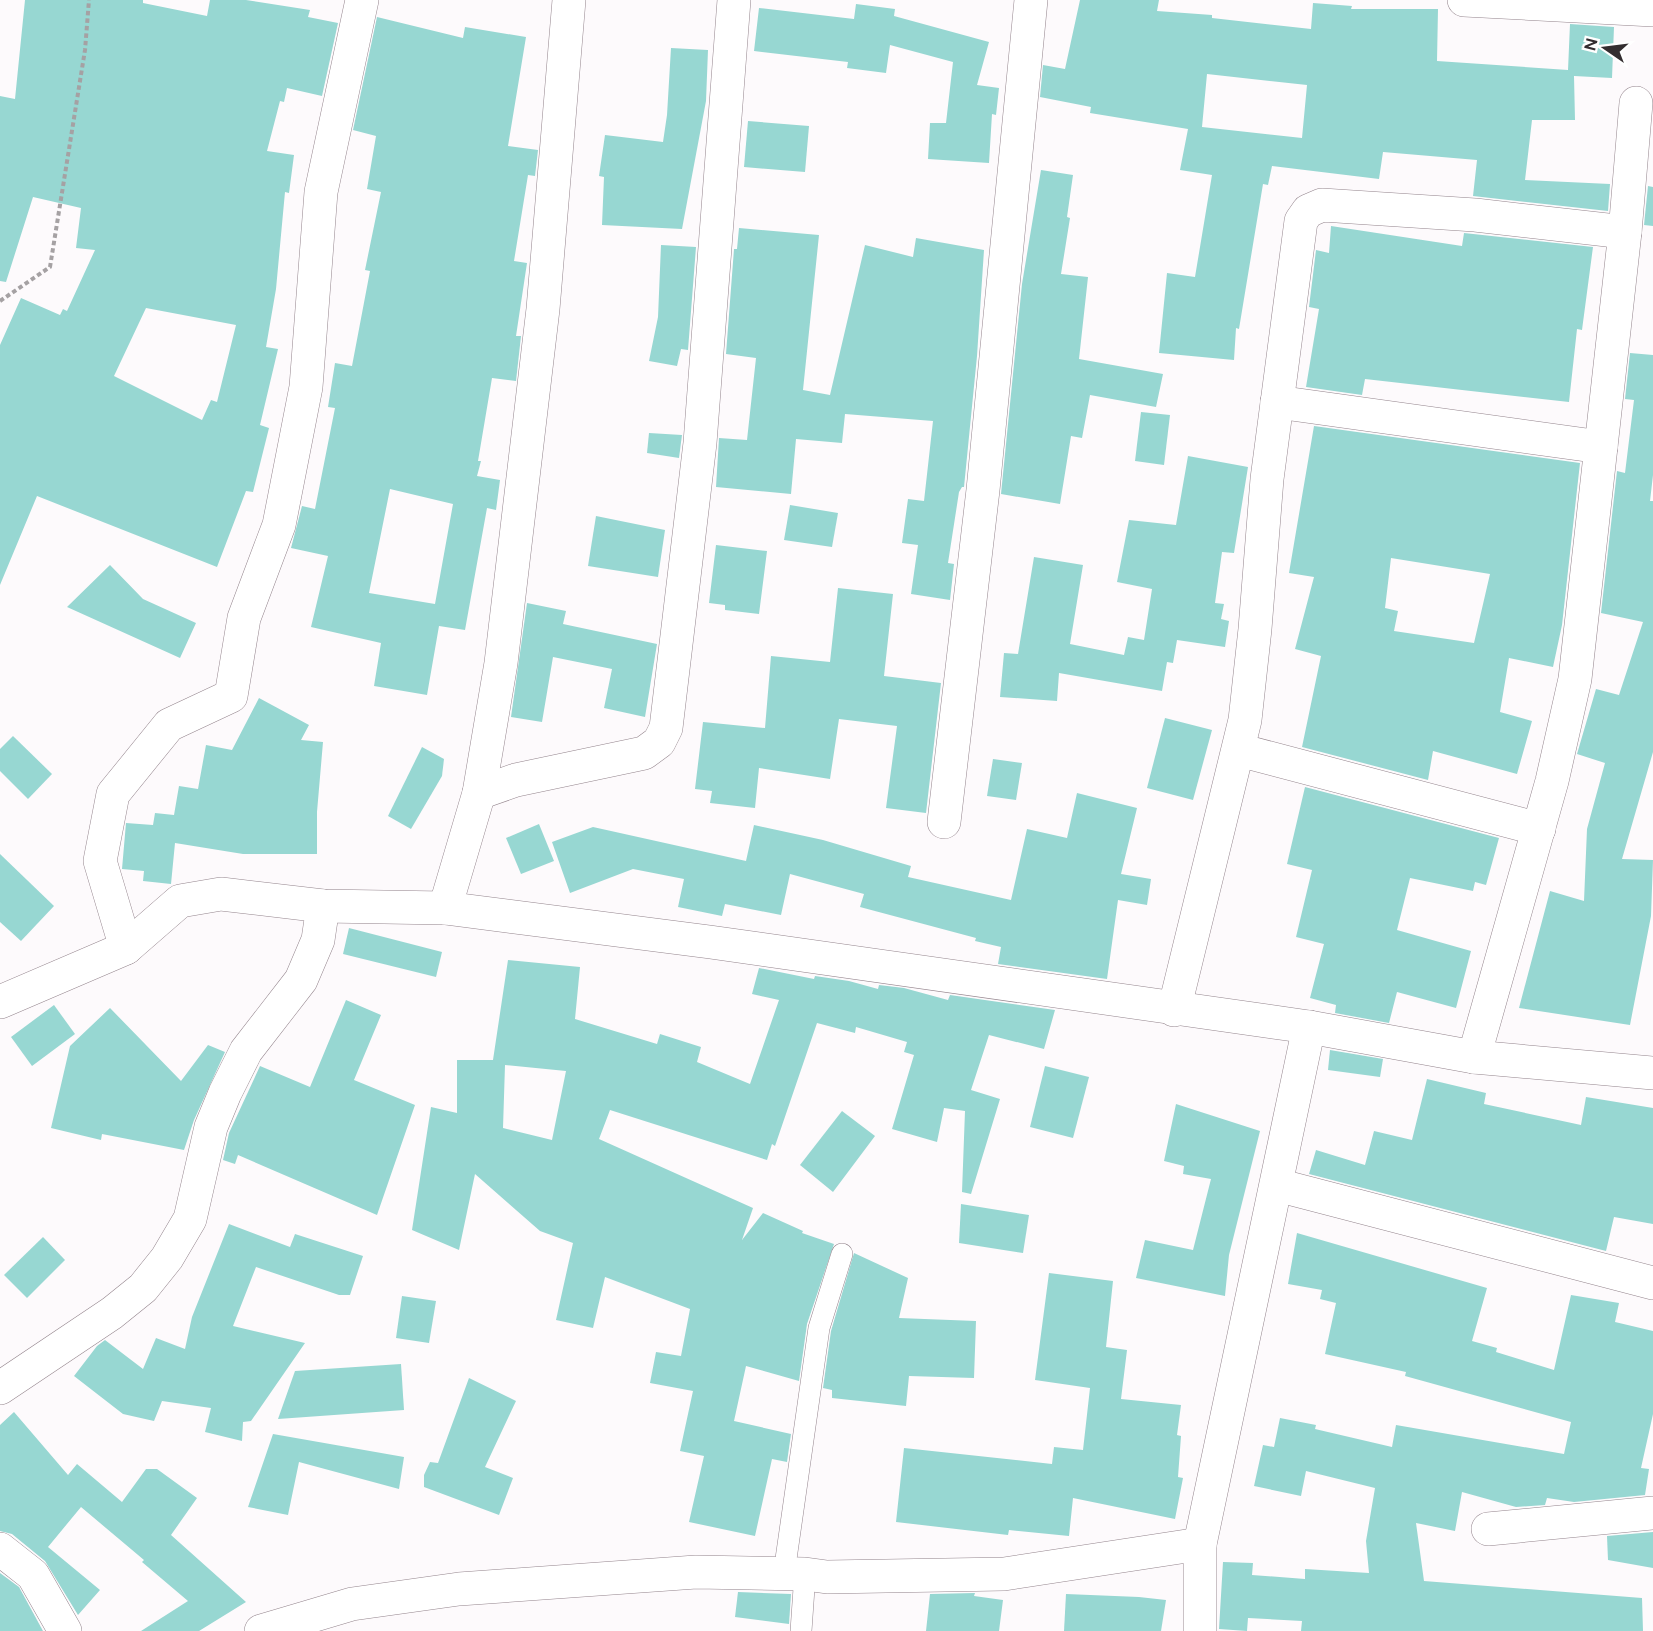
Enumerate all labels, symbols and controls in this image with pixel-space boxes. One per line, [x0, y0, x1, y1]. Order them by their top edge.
north arrow [1575, 18, 1635, 78]
text: N [1580, 36, 1602, 53]

